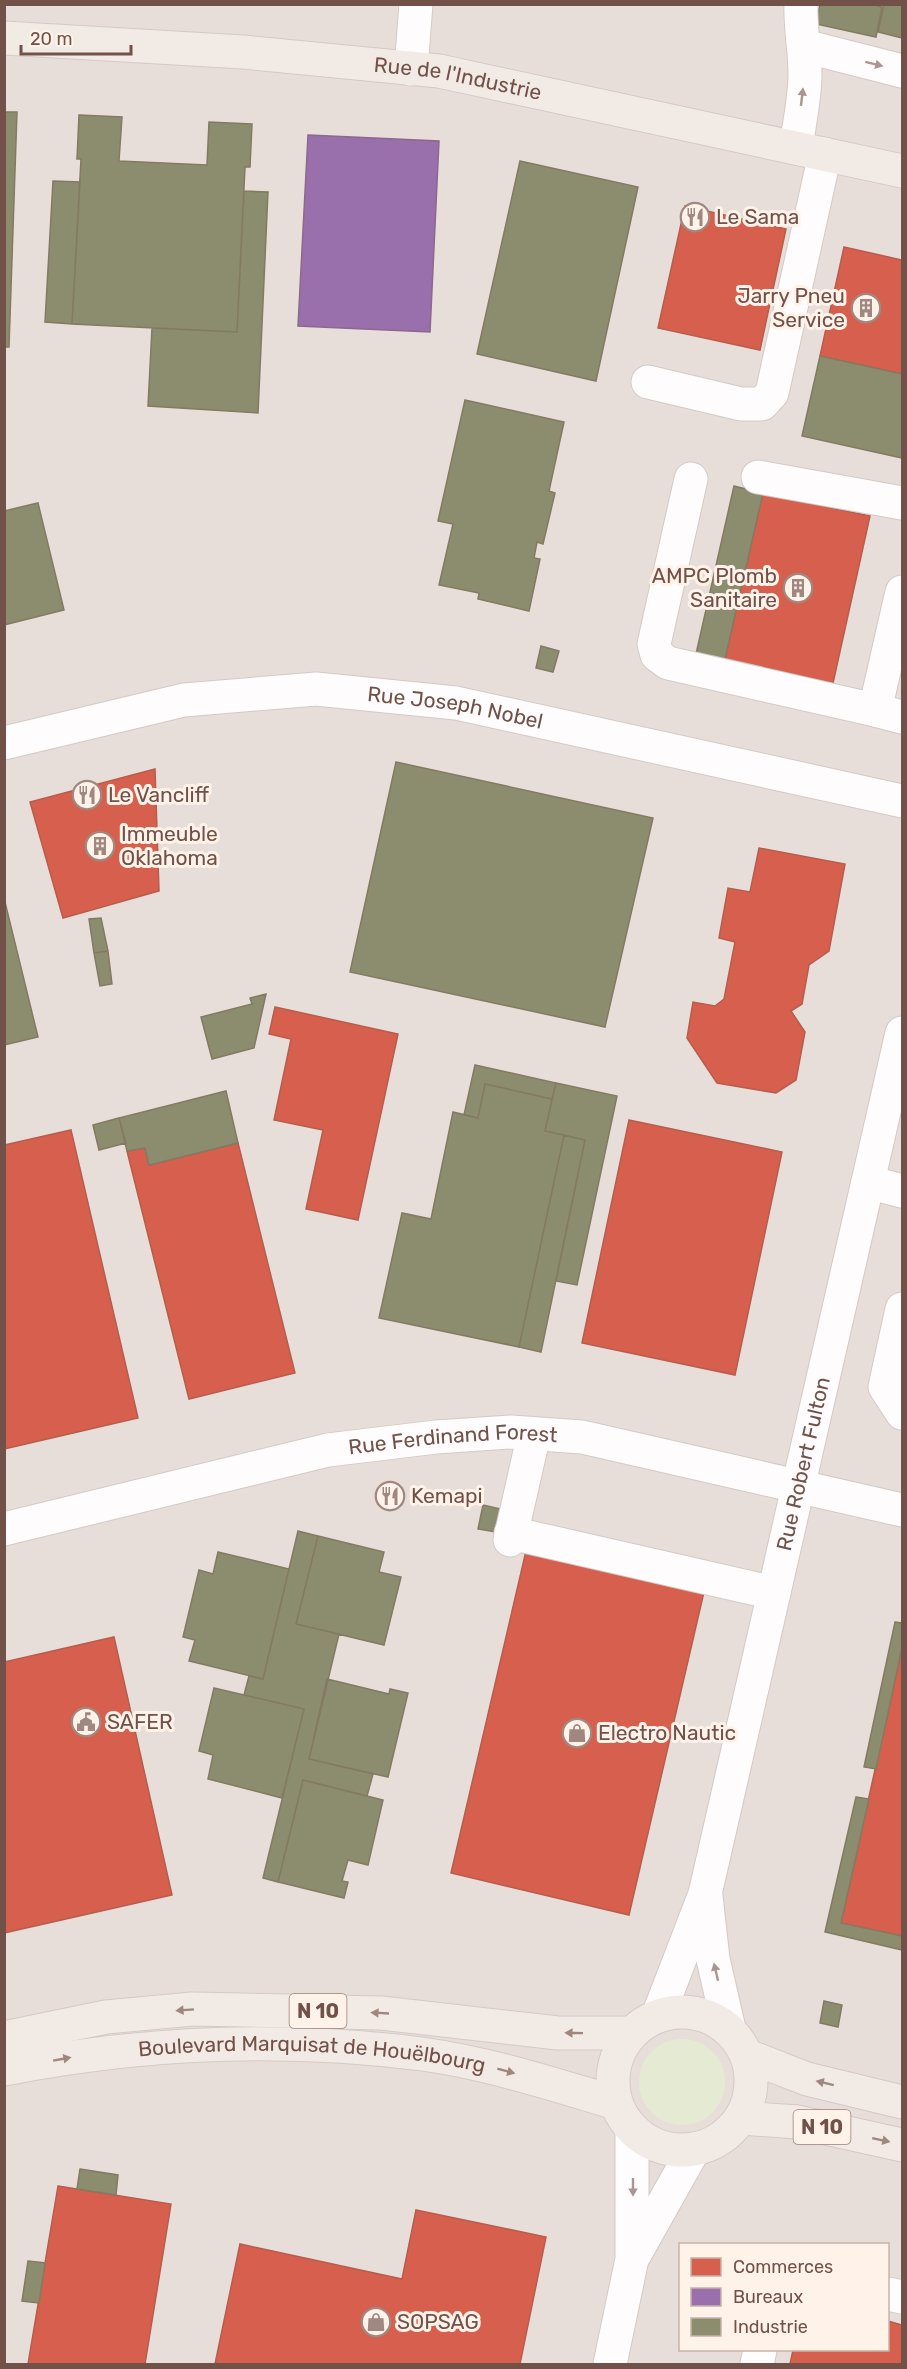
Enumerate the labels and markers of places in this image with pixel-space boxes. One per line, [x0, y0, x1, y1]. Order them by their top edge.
restaurant icon: Le Sama [679, 201, 711, 233]
place label: Le Sama [716, 204, 799, 229]
place label: Jarry Pneu Service [737, 283, 845, 332]
building icon: Jarry Pneu Service [850, 292, 882, 324]
place label: AMPC Plomb Sanitaire [652, 563, 777, 612]
building icon: AMPC Plomb Sanitaire [782, 572, 814, 604]
restaurant icon: Le Vancliff [71, 779, 103, 811]
place label: Le Vancliff [108, 782, 210, 807]
place label: Immeuble Oklahoma [121, 821, 218, 870]
building icon: Immeuble Oklahoma [84, 830, 116, 862]
restaurant icon: Kemapi [374, 1480, 406, 1512]
place label: Kemapi [411, 1483, 483, 1508]
public building icon: SAFER [70, 1706, 102, 1738]
place label: SAFER [107, 1709, 173, 1734]
shop icon: Electro Nautic [561, 1717, 593, 1749]
place label: Electro Nautic [598, 1720, 736, 1745]
shop icon: SOPSAG [360, 2306, 392, 2338]
place label: SOPSAG [397, 2309, 479, 2334]

